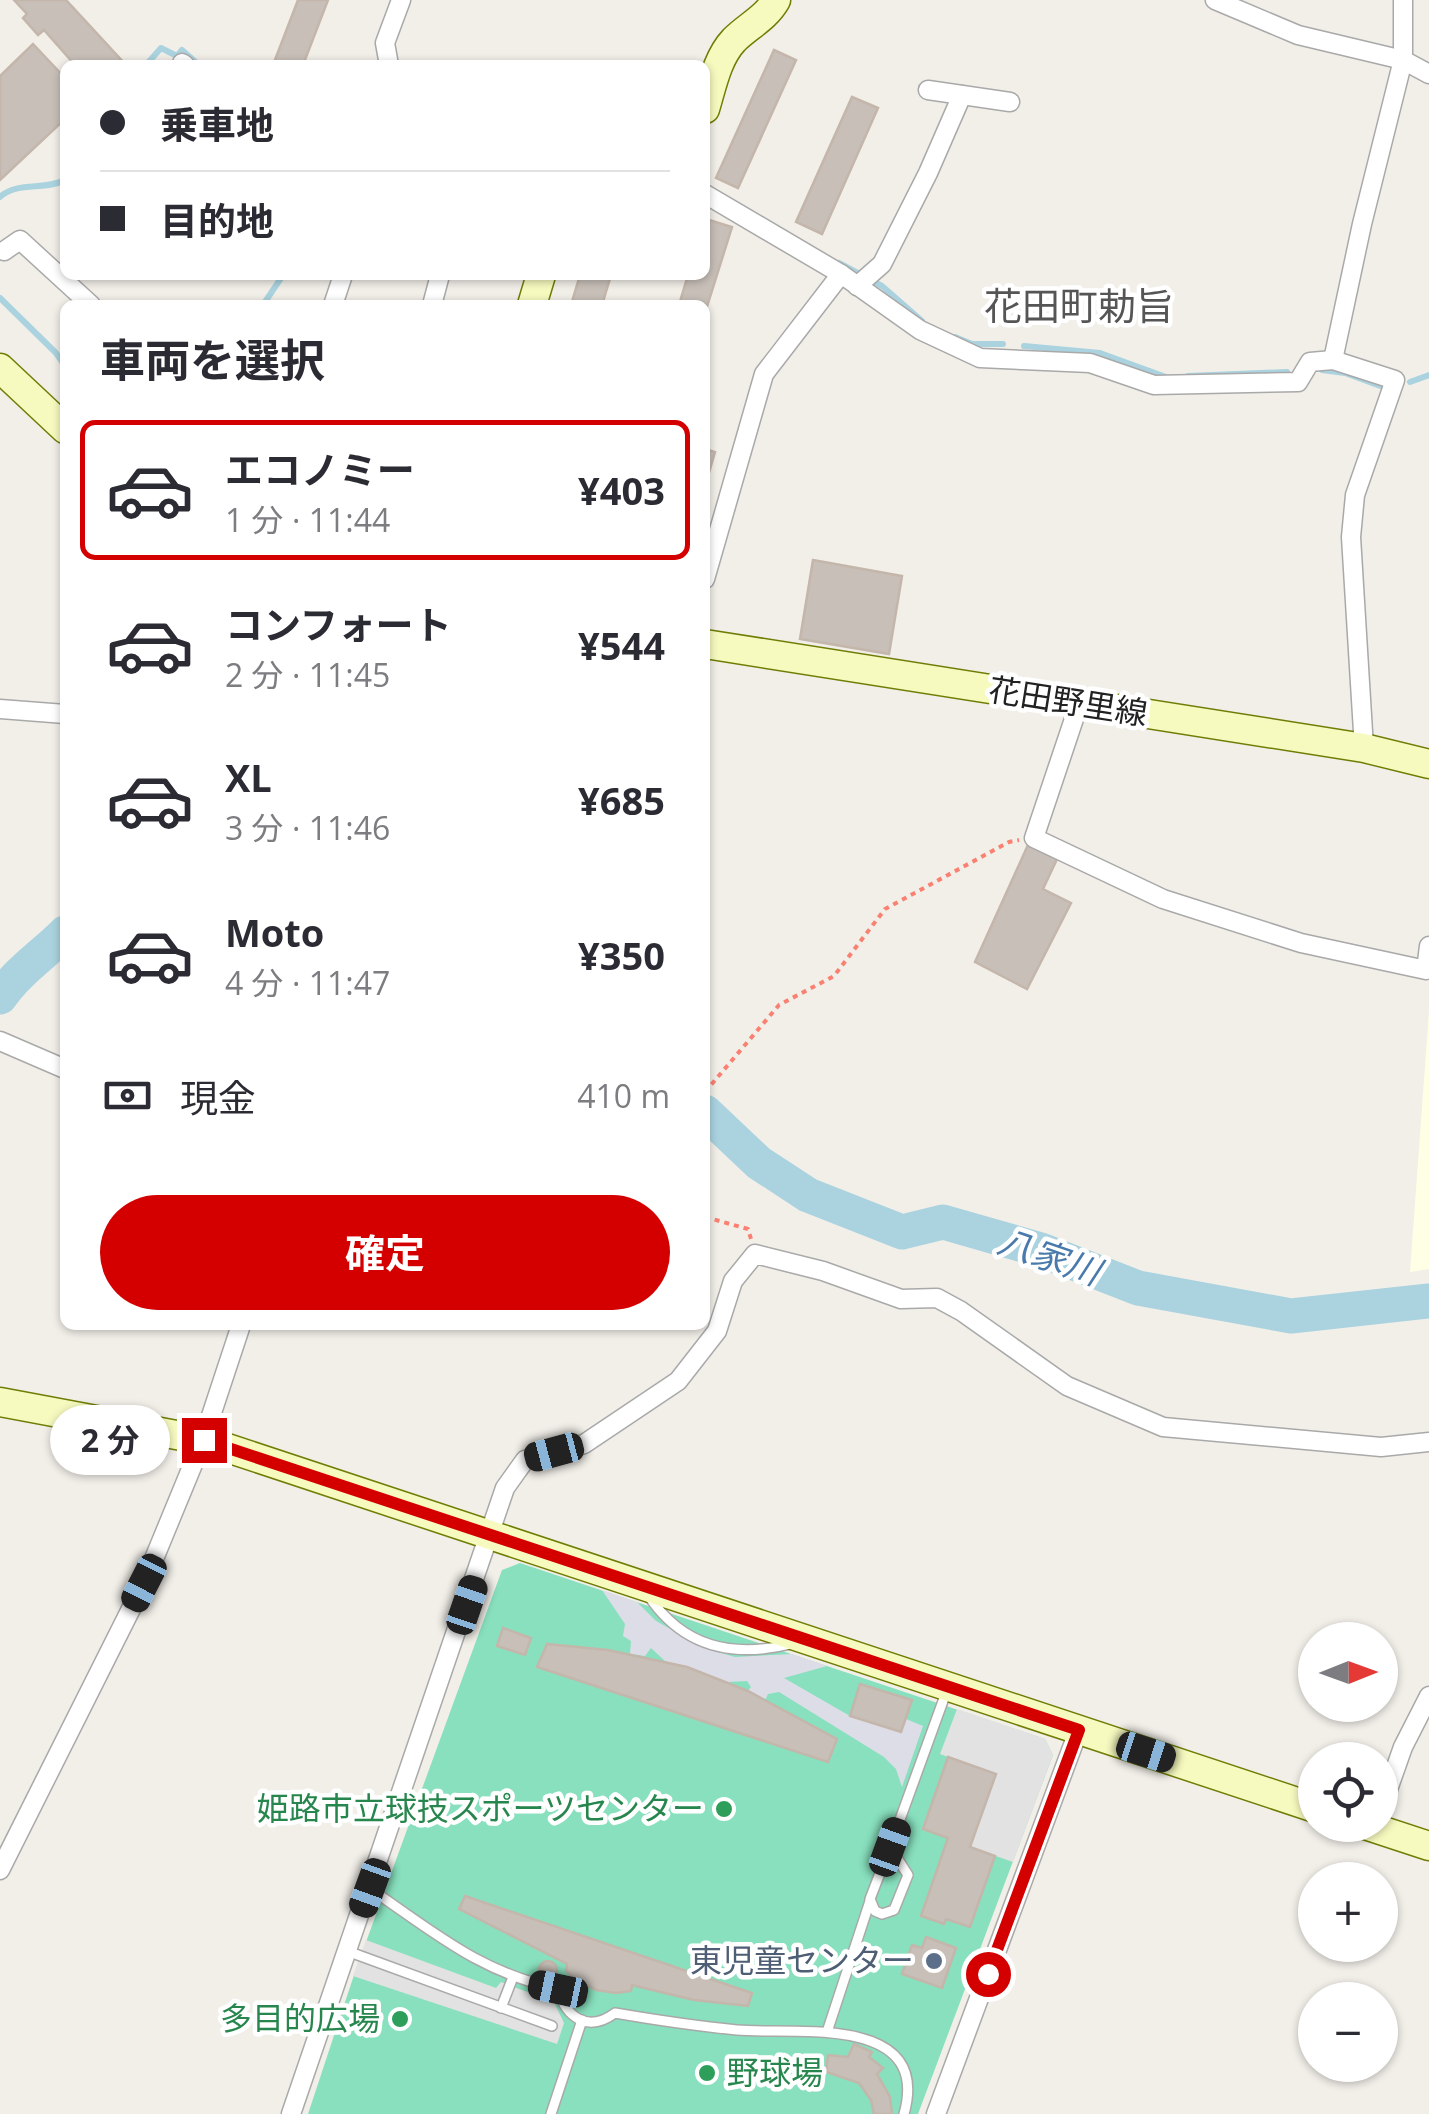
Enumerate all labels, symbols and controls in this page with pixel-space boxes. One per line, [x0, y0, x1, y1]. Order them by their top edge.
text: 乗車地 [160, 98, 274, 150]
text: 目的地 [160, 194, 274, 246]
district label: 花田町勅旨 [984, 279, 1174, 331]
text: 車両を選択 [100, 329, 325, 390]
text: エコノミー [225, 443, 415, 495]
icon: car [105, 445, 195, 535]
text: ¥403 [578, 464, 665, 516]
text: 1 分 · 11:44 [225, 498, 390, 541]
text: コンフォート [225, 598, 452, 650]
icon: car [105, 600, 195, 690]
text: ¥544 [578, 619, 665, 671]
text: 2 分 · 11:45 [225, 653, 390, 696]
street label: 花田野里線 [986, 667, 1151, 734]
text: XL [225, 751, 272, 803]
icon: car [105, 755, 195, 845]
text: ¥685 [578, 774, 665, 826]
text: 3 分 · 11:46 [225, 806, 390, 849]
text: Moto [225, 906, 324, 958]
icon: car [105, 910, 195, 1000]
text: ¥350 [578, 929, 665, 981]
text: 4 分 · 11:47 [225, 961, 390, 1004]
icon: cash [100, 1068, 155, 1123]
text: 現金 [180, 1071, 256, 1123]
text: 410 m [577, 1074, 670, 1117]
button: 確定 [100, 1195, 670, 1310]
water label: 八家川 [992, 1216, 1111, 1296]
callout: 2 分 [49, 1405, 169, 1475]
text: 2 分 [81, 1418, 139, 1461]
route end [182, 1418, 227, 1463]
car [521, 1430, 587, 1474]
car [117, 1549, 171, 1617]
car [443, 1572, 491, 1638]
north arrow [1298, 1622, 1398, 1722]
map controls [1298, 1622, 1398, 2082]
car [1113, 1728, 1179, 1776]
button: locate [1298, 1742, 1398, 1842]
place label: 姫路市立球技スポーツセンター [257, 1786, 704, 1829]
marker: 姫路市立球技スポーツセンター [713, 1798, 735, 1820]
car [866, 1814, 914, 1880]
car [346, 1855, 394, 1921]
button: + [1298, 1862, 1398, 1962]
place label: 東児童センター [690, 1938, 914, 1981]
marker: 東児童センター [923, 1950, 945, 1972]
route start [966, 1952, 1011, 1997]
car [526, 1968, 590, 2010]
button: − [1298, 1982, 1398, 2082]
place label: 多目的広場 [220, 1996, 380, 2039]
marker: 多目的広場 [389, 2008, 411, 2030]
place label: 野球場 [727, 2050, 823, 2093]
marker: 野球場 [696, 2062, 718, 2084]

